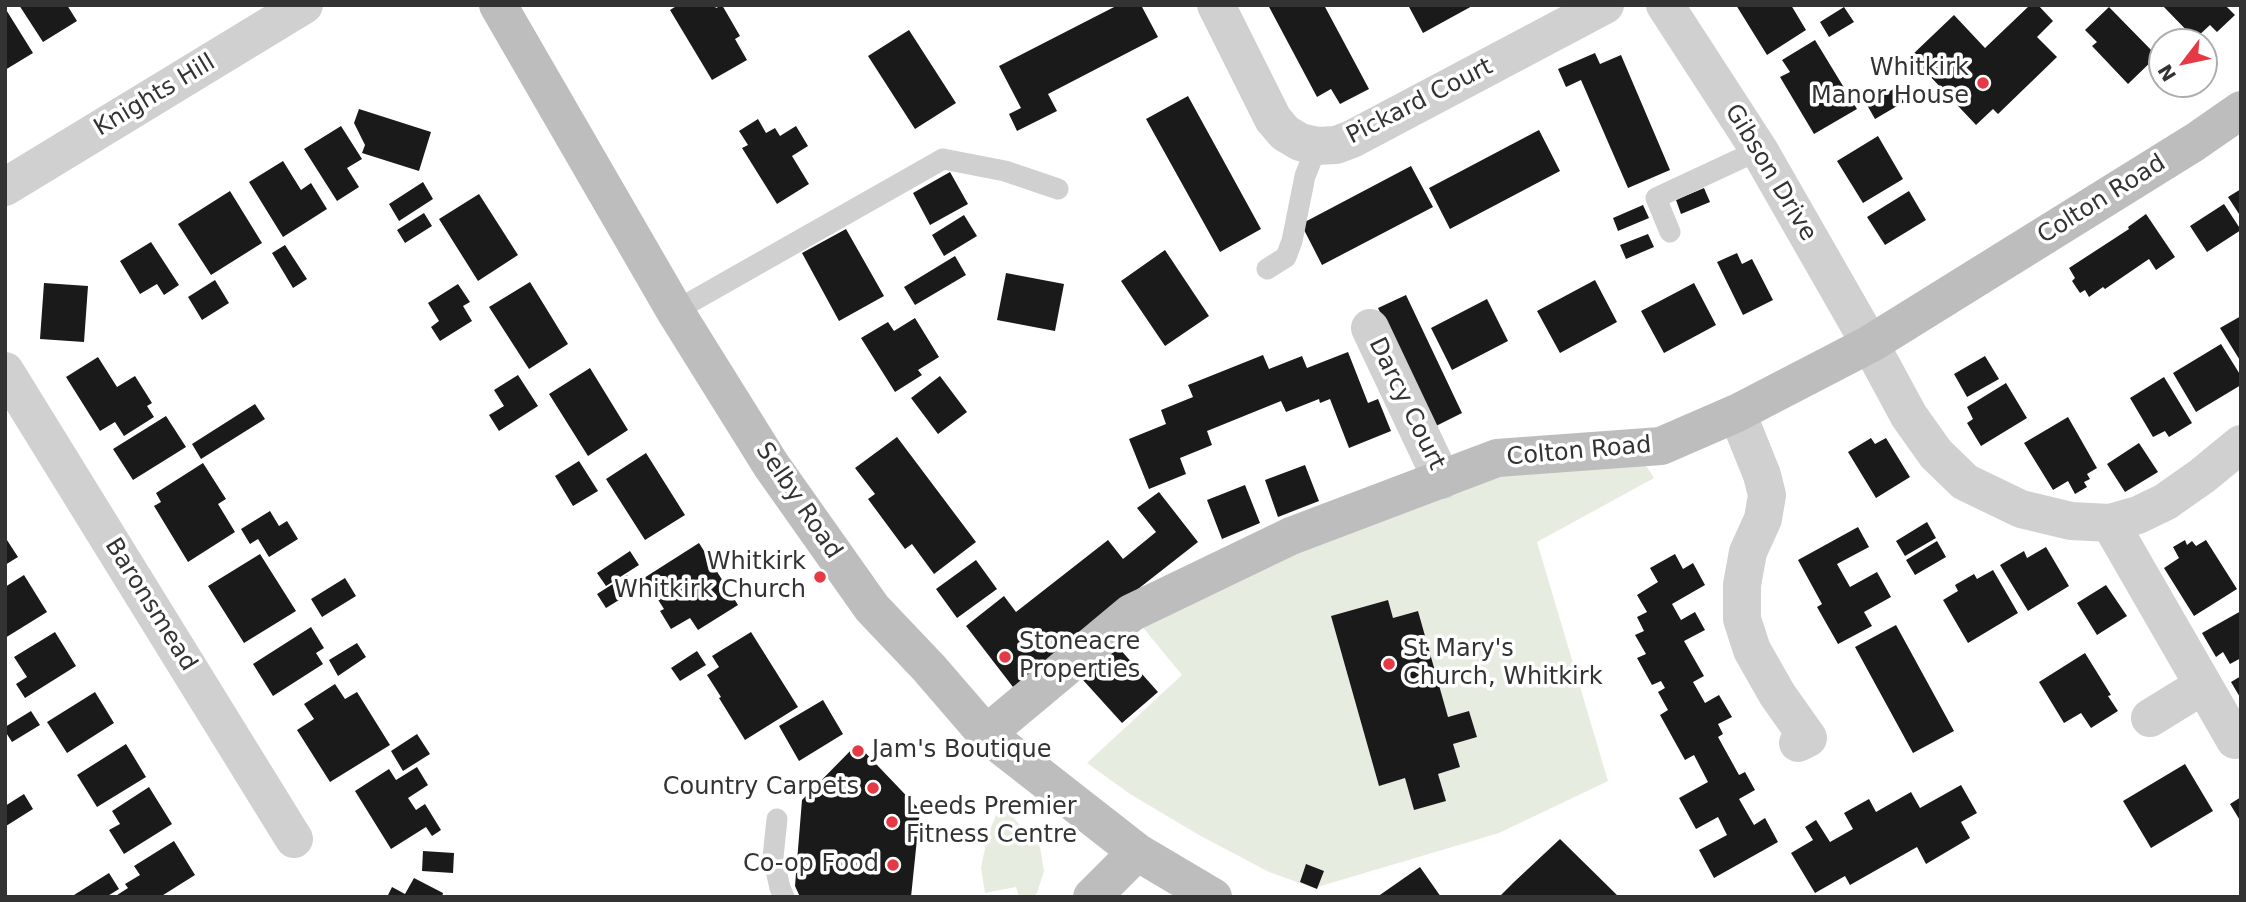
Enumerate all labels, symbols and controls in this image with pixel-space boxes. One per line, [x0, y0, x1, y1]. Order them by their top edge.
north arrow [2148, 28, 2218, 98]
street label: Knights Hill [89, 49, 221, 143]
street label: Pickard Court [1342, 53, 1498, 151]
place label: Whitkirk Manor House [1811, 55, 1969, 111]
text: N [2153, 60, 2180, 86]
marker: Whitkirk Manor House [1975, 75, 1991, 91]
street label: Gibson Drive [1718, 99, 1822, 247]
street label: Colton Road [2033, 149, 2171, 251]
street label: Darcy Court [1362, 333, 1450, 475]
street label: Colton Road [1505, 431, 1653, 473]
street label: Selby Road [749, 437, 847, 565]
street label: Baronsmead [98, 533, 202, 677]
place label: Whitkirk Whitkirk Church [614, 549, 806, 605]
marker: Whitkirk Whitkirk Church [812, 569, 828, 585]
place label: Stoneacre Properties [1019, 629, 1140, 685]
place label: St Mary's Church, Whitkirk [1403, 636, 1603, 692]
marker: Stoneacre Properties [997, 649, 1013, 665]
marker: St Mary's Church, Whitkirk [1381, 656, 1397, 672]
place label: Jam's Boutique [872, 737, 1052, 765]
marker: Jam's Boutique [850, 743, 866, 759]
place label: Country Carpets [663, 774, 859, 802]
marker: Country Carpets [865, 780, 881, 796]
place label: Leeds Premier Fitness Centre [906, 794, 1077, 850]
marker: Leeds Premier Fitness Centre [884, 814, 900, 830]
place label: Co-op Food [743, 851, 879, 879]
marker: Co-op Food [885, 857, 901, 873]

